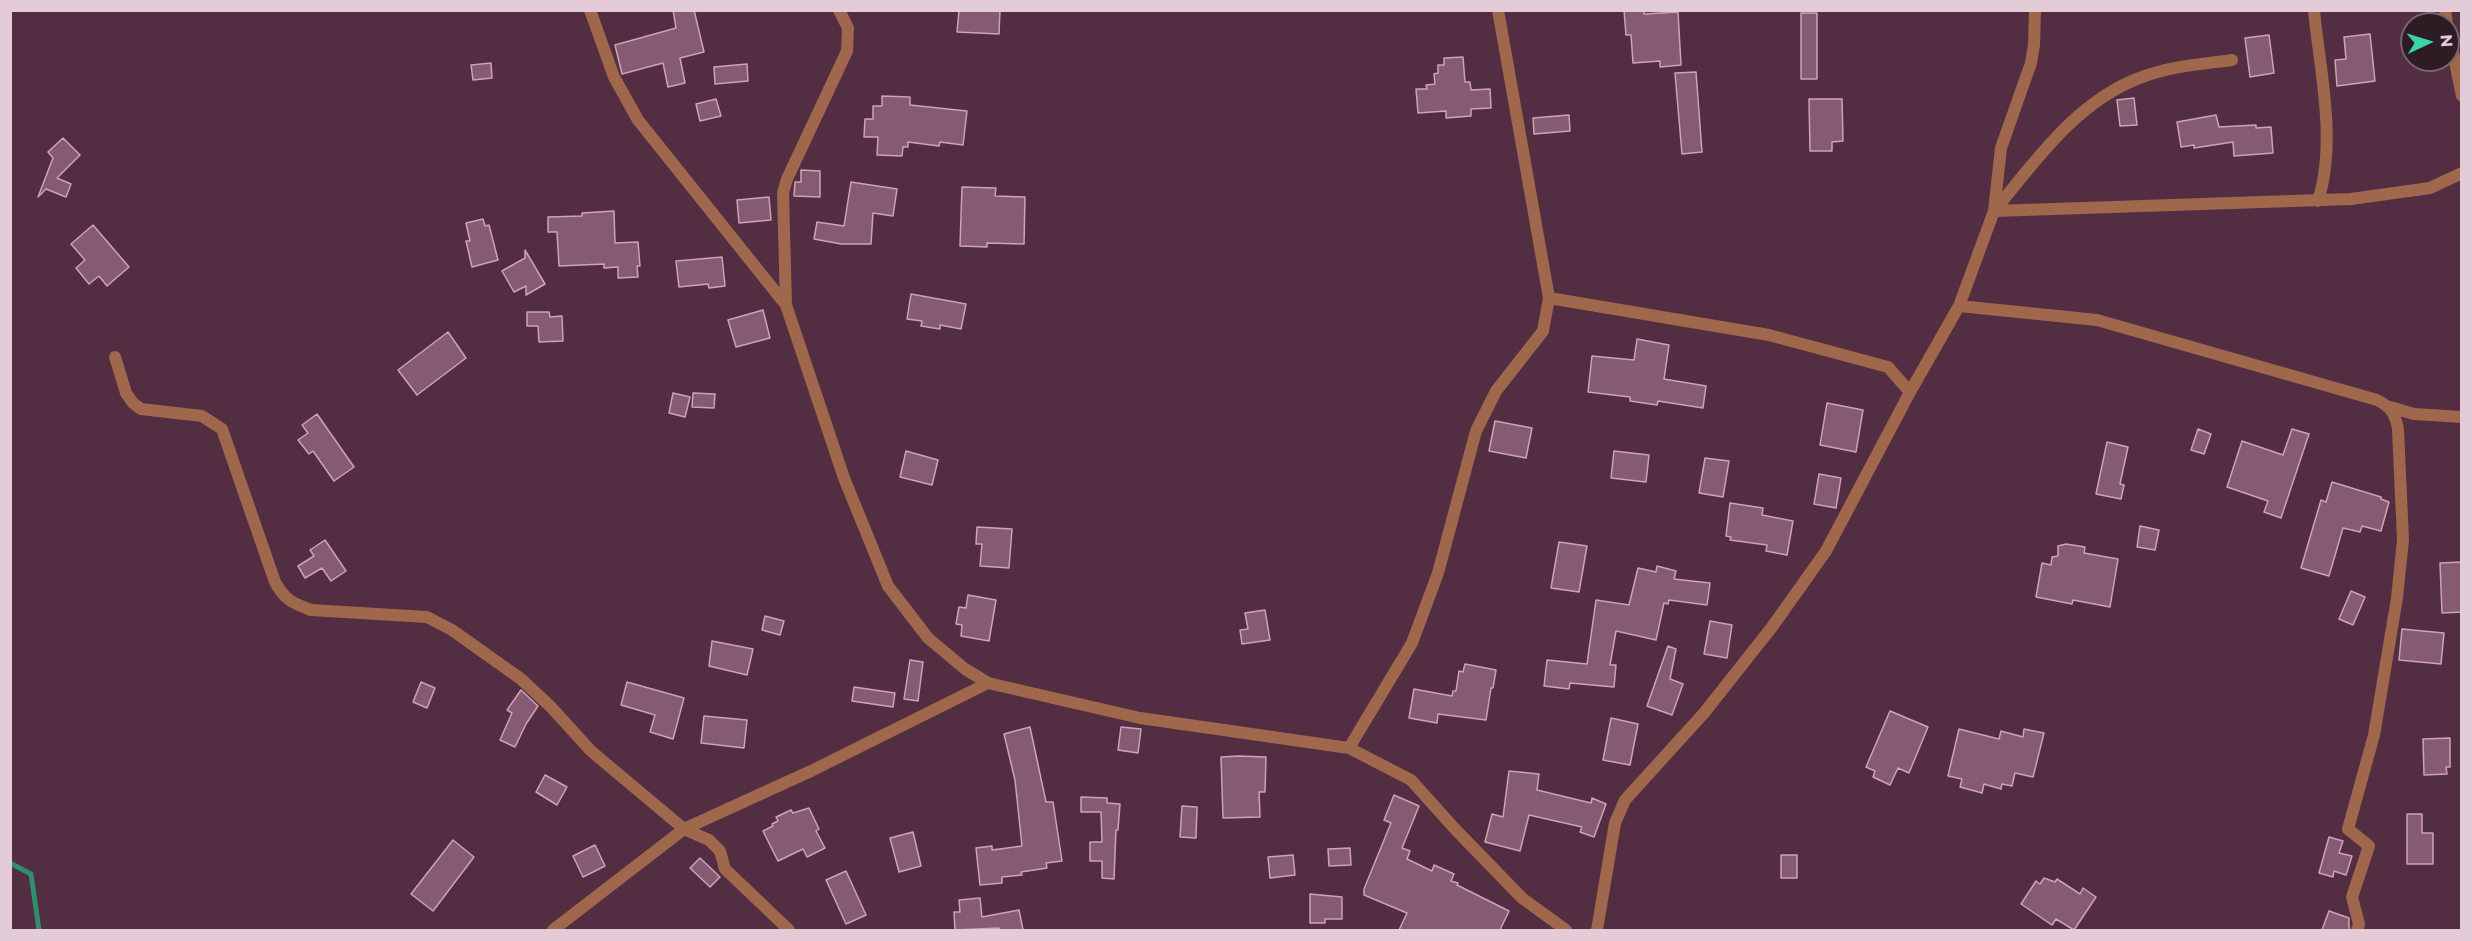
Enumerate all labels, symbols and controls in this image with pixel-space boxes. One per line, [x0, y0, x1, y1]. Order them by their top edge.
north arrow [2400, 12, 2460, 72]
text: N [2437, 34, 2456, 48]

